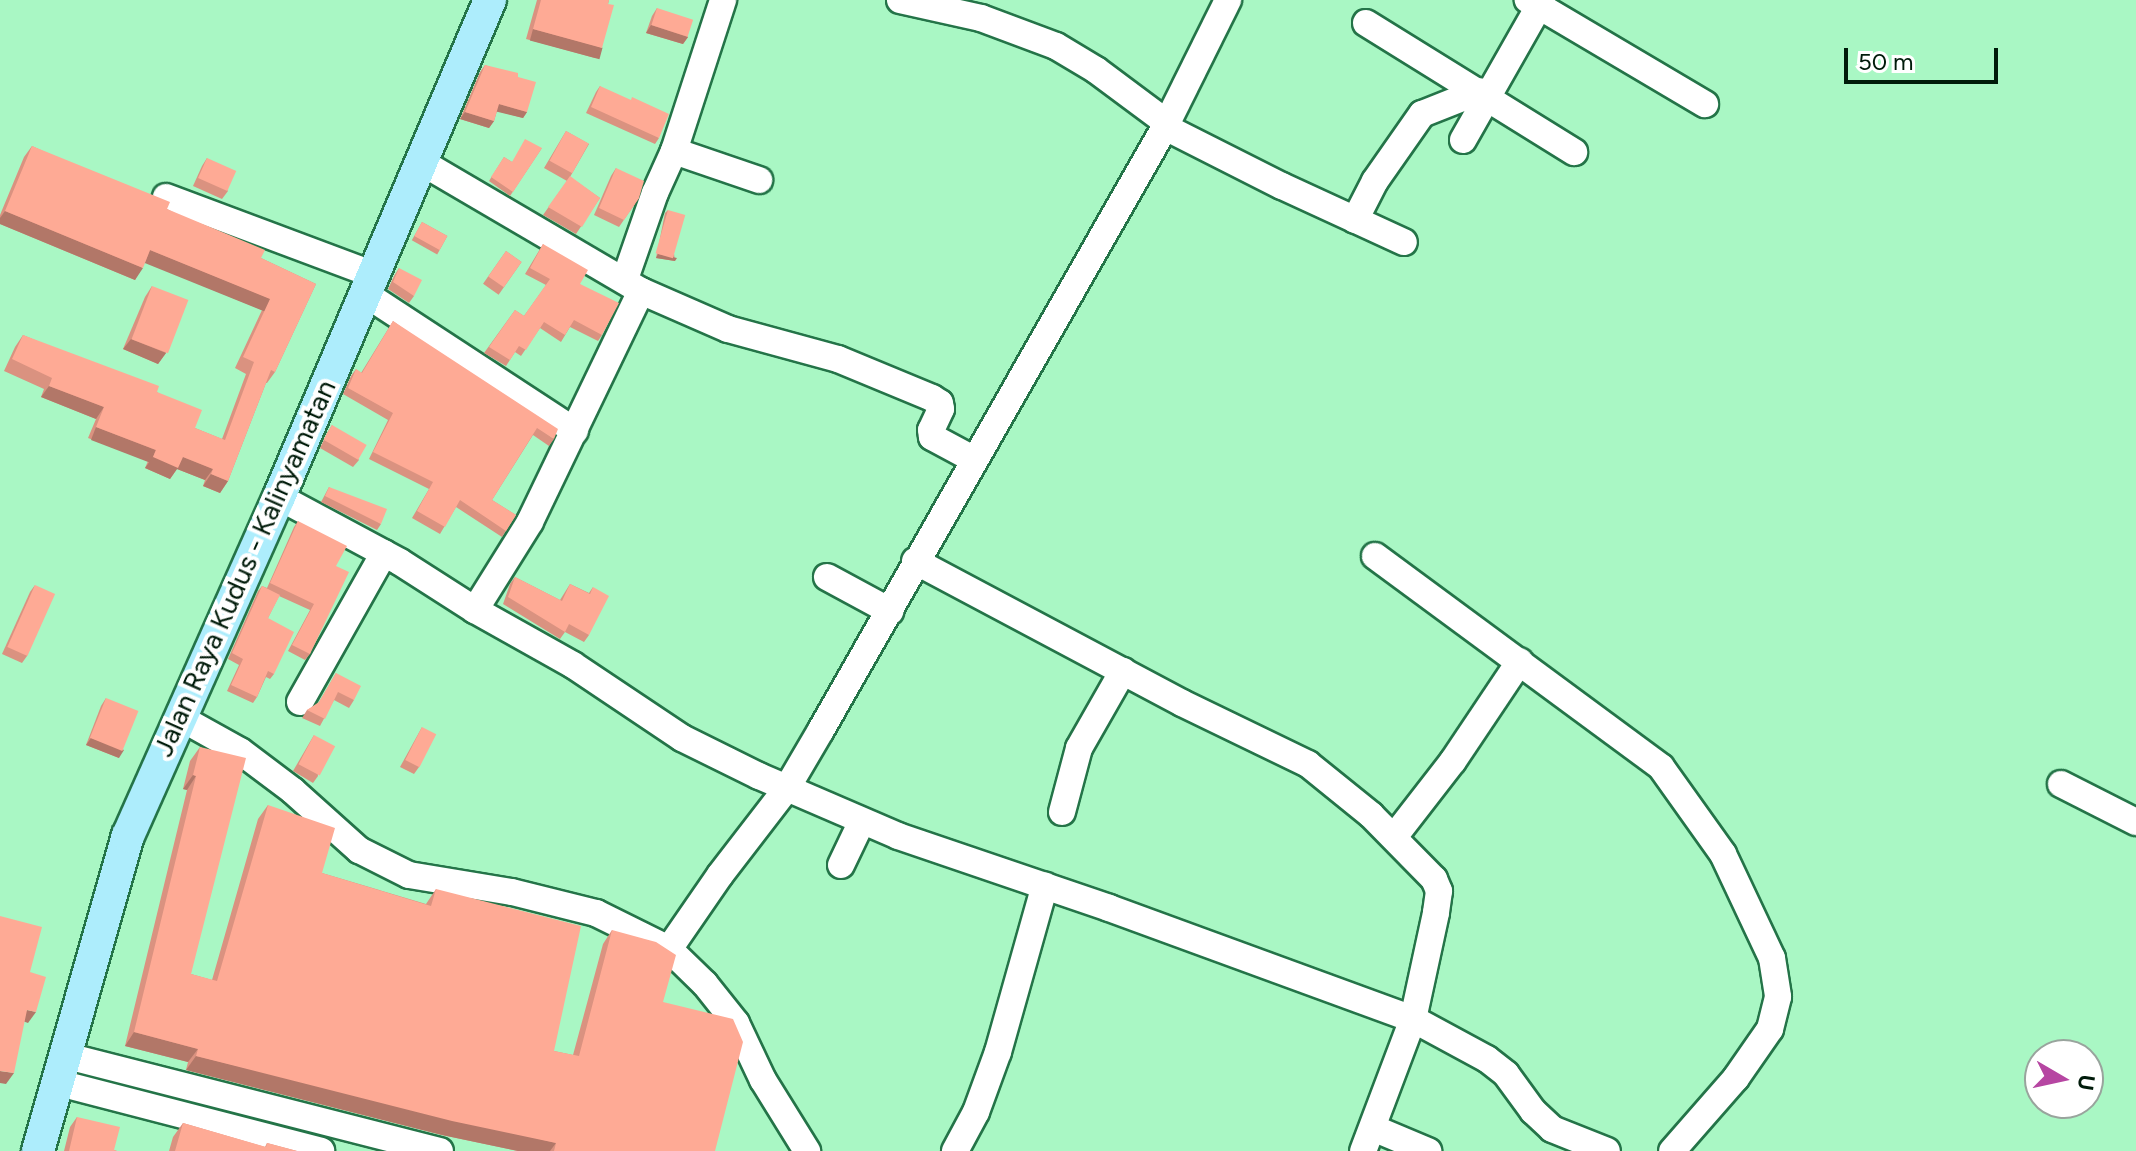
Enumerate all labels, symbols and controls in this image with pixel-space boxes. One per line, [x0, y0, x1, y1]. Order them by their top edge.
scale bar [1848, 32, 2002, 82]
text: 50 m [1858, 47, 1914, 76]
street label: Jalan Raya Kudus - Kalinyamatan [146, 375, 342, 761]
north arrow [2024, 1039, 2104, 1119]
text: U [2072, 1073, 2101, 1092]

